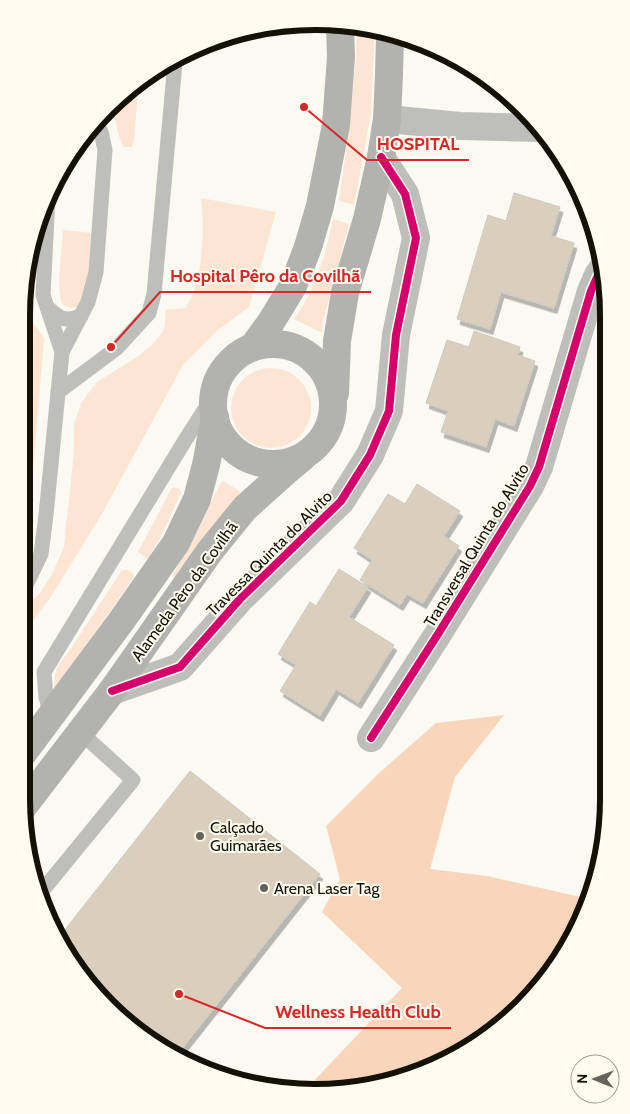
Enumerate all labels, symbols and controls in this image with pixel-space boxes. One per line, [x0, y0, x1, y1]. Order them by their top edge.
callout: HOSPITAL [367, 127, 469, 160]
text: HOSPITAL [377, 133, 459, 155]
callout: Hospital Pêro da Covilhã [160, 259, 371, 292]
text: Hospital Pêro da Covilhã [170, 265, 360, 287]
street label: Transversal Quinta do Alvito [420, 460, 533, 631]
street label: Travessa Quinta do Alvito [203, 487, 336, 620]
street label: Alameda Pêro da Covilhã [127, 518, 242, 665]
place label: Calçado Guimarães [210, 818, 282, 855]
marker: Calçado Guimarães [194, 830, 206, 842]
place label: Arena Laser Tag [274, 879, 381, 898]
marker: Arena Laser Tag [258, 882, 270, 894]
callout: Wellness Health Club [265, 995, 451, 1028]
text: Wellness Health Club [275, 1001, 441, 1023]
north arrow [570, 1054, 620, 1104]
text: N [573, 1074, 591, 1084]

